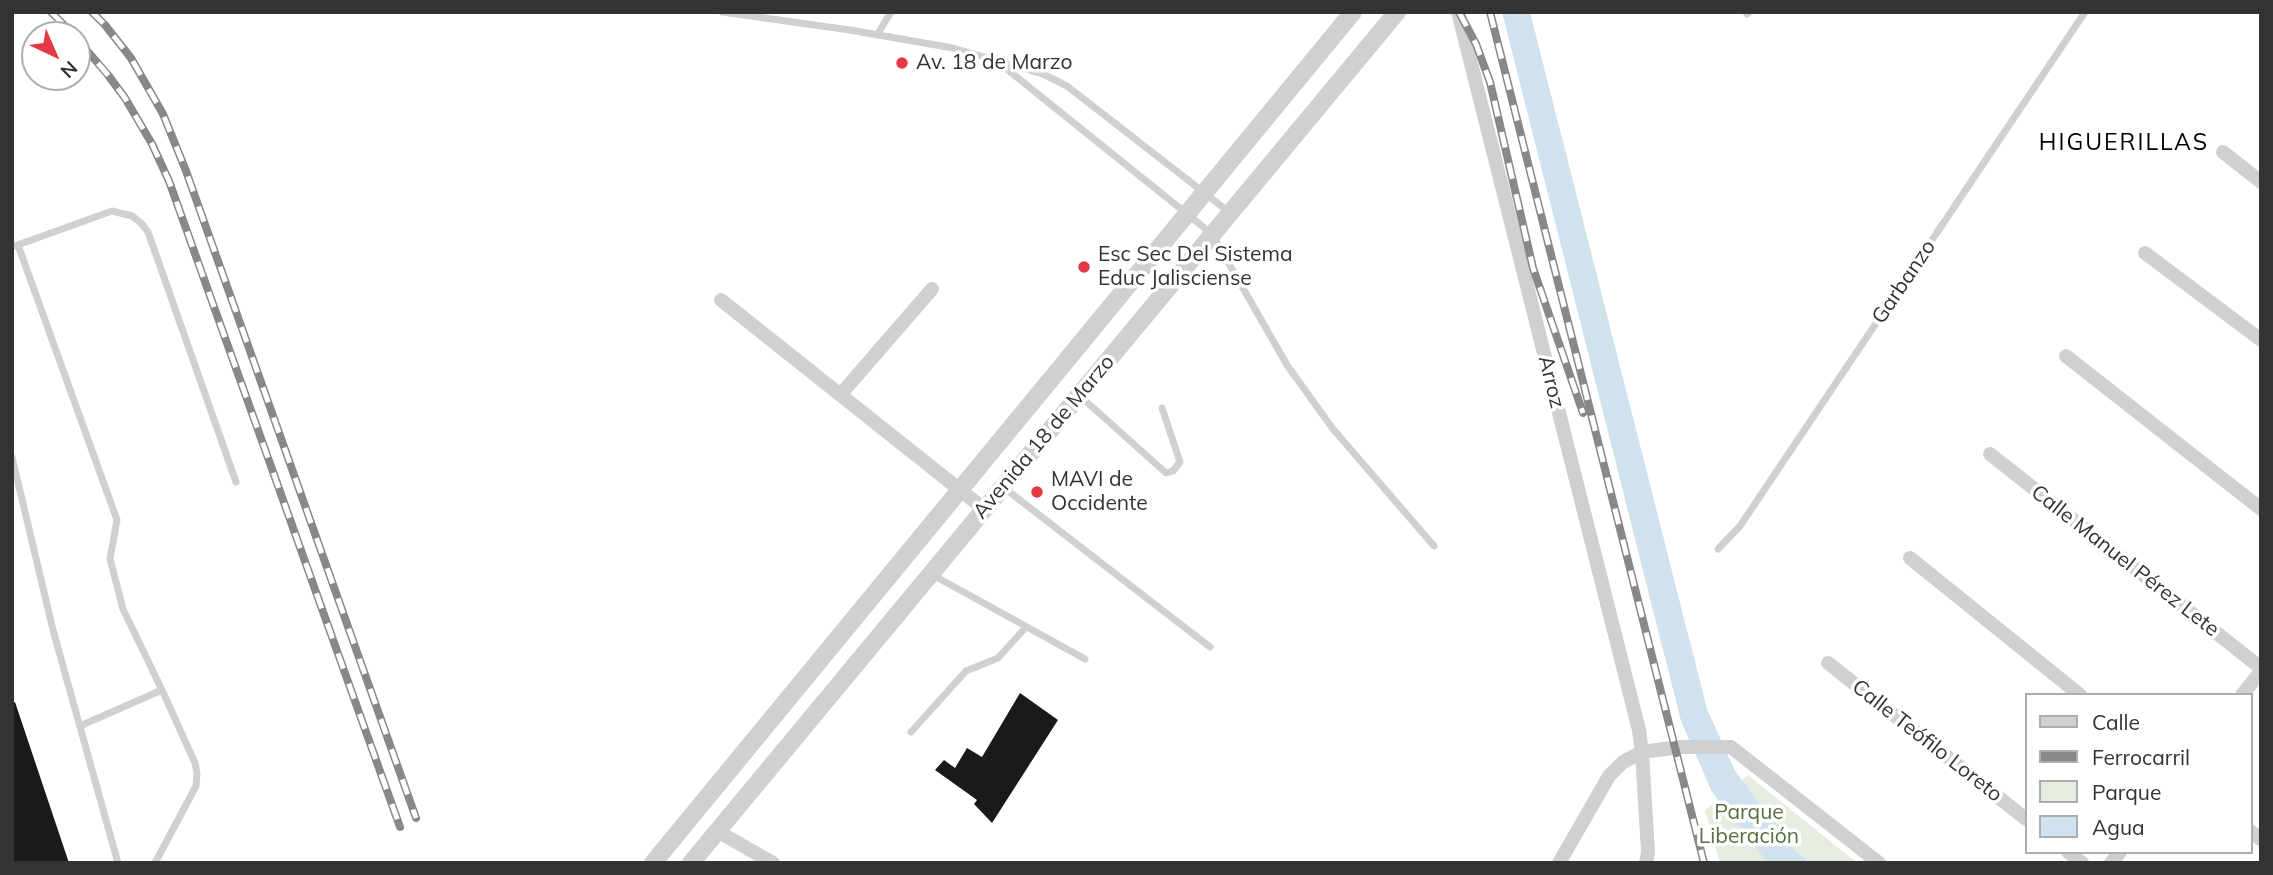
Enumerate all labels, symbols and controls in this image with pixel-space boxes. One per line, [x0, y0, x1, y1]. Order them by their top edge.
north arrow [21, 21, 91, 91]
place label: Av. 18 de Marzo [916, 50, 1072, 76]
marker: Av. 18 de Marzo [894, 55, 910, 71]
text: N [56, 56, 83, 83]
district label: HIGUERILLAS [2040, 129, 2208, 157]
street label: Garbanzo [1867, 235, 1941, 329]
place label: Esc Sec Del Sistema Educ Jalisciense [1098, 242, 1293, 292]
marker: Esc Sec Del Sistema Educ Jalisciense [1076, 259, 1092, 275]
street label: Avenida 18 de Marzo [968, 350, 1120, 524]
street label: Arroz [1532, 353, 1570, 411]
place label: MAVI de Occidente [1051, 467, 1148, 517]
street label: Calle Manuel Pérez Lete [2026, 480, 2224, 642]
marker: MAVI de Occidente [1029, 484, 1045, 500]
street label: Calle Teófilo Loreto [1847, 674, 2007, 808]
legend [2024, 693, 2252, 854]
text: Calle [2092, 709, 2140, 735]
text: Ferrocarril [2092, 744, 2190, 770]
text: Parque [2092, 779, 2161, 805]
park label: Parque Liberación [1699, 800, 1799, 850]
text: Agua [2092, 814, 2145, 840]

